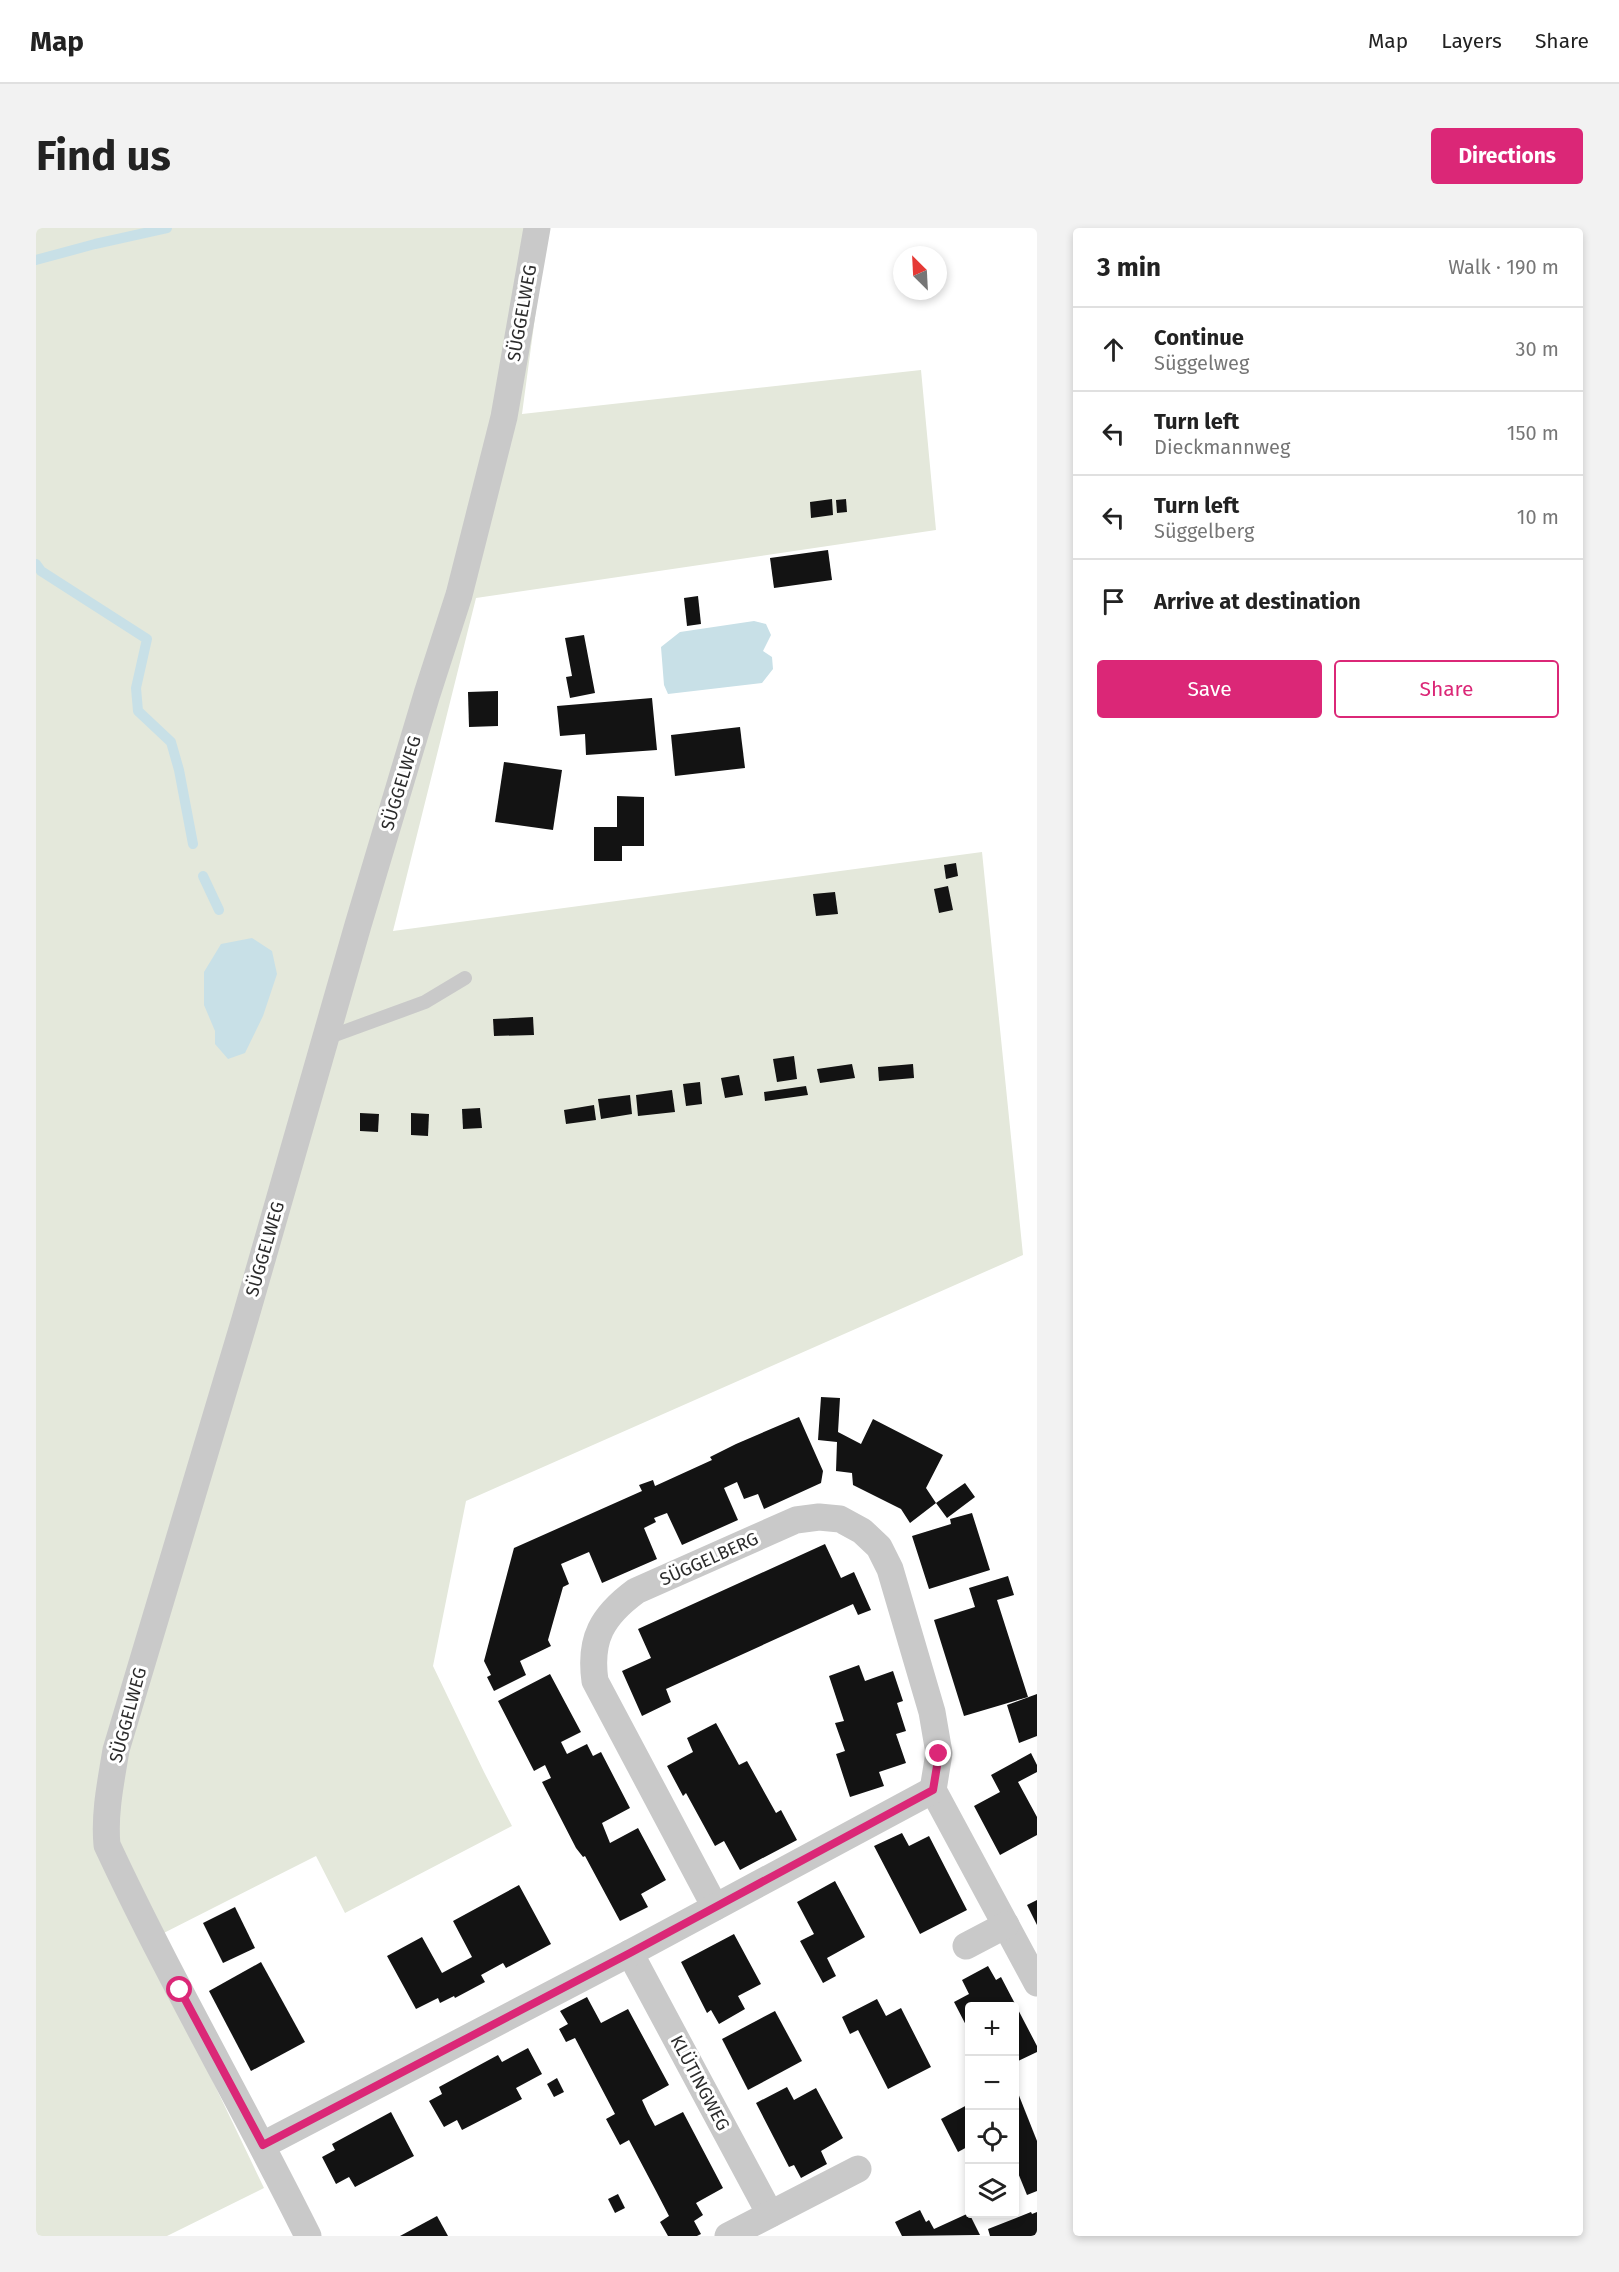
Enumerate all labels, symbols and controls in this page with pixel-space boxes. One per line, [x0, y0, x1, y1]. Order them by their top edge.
text: Map [30, 25, 84, 58]
text: Map [1368, 28, 1408, 54]
text: Layers [1441, 28, 1502, 54]
text: Share [1535, 28, 1589, 54]
button: Directions [1431, 128, 1583, 184]
text: Find us [36, 131, 171, 181]
north arrow [893, 246, 947, 300]
text: 3 min [1097, 252, 1161, 283]
text: Walk · 190 m [1448, 255, 1559, 279]
street label: SÜGGELWEG [503, 263, 541, 363]
text: Continue [1154, 324, 1244, 351]
icon: ahead [1097, 333, 1130, 366]
text: 30 m [1515, 337, 1559, 361]
text: Süggelweg [1154, 351, 1249, 375]
text: Turn left [1154, 408, 1239, 435]
icon: left [1097, 417, 1130, 450]
text: 150 m [1507, 421, 1559, 445]
text: Dieckmannweg [1154, 435, 1290, 459]
text: Turn left [1154, 492, 1239, 519]
icon: left [1097, 501, 1130, 534]
text: 10 m [1517, 505, 1559, 529]
text: Süggelberg [1154, 519, 1254, 543]
icon: arrive [1097, 585, 1130, 618]
text: Arrive at destination [1154, 588, 1361, 615]
button: Save [1097, 660, 1322, 718]
button: Share [1334, 660, 1559, 718]
street label: SÜGGELWEG [376, 733, 426, 833]
street label: SÜGGELWEG [241, 1199, 289, 1299]
street label: SÜGGELBERG [656, 1527, 762, 1591]
street label: SÜGGELWEG [105, 1665, 151, 1765]
route end [925, 1740, 951, 1766]
route start [166, 1976, 192, 2002]
map controls [965, 2002, 1019, 2218]
button: + [965, 2002, 1019, 2056]
street label: KLÜTINGWEG [666, 2032, 734, 2134]
button: − [965, 2056, 1019, 2110]
button: locate [965, 2110, 1019, 2164]
button: layers [965, 2164, 1019, 2218]

